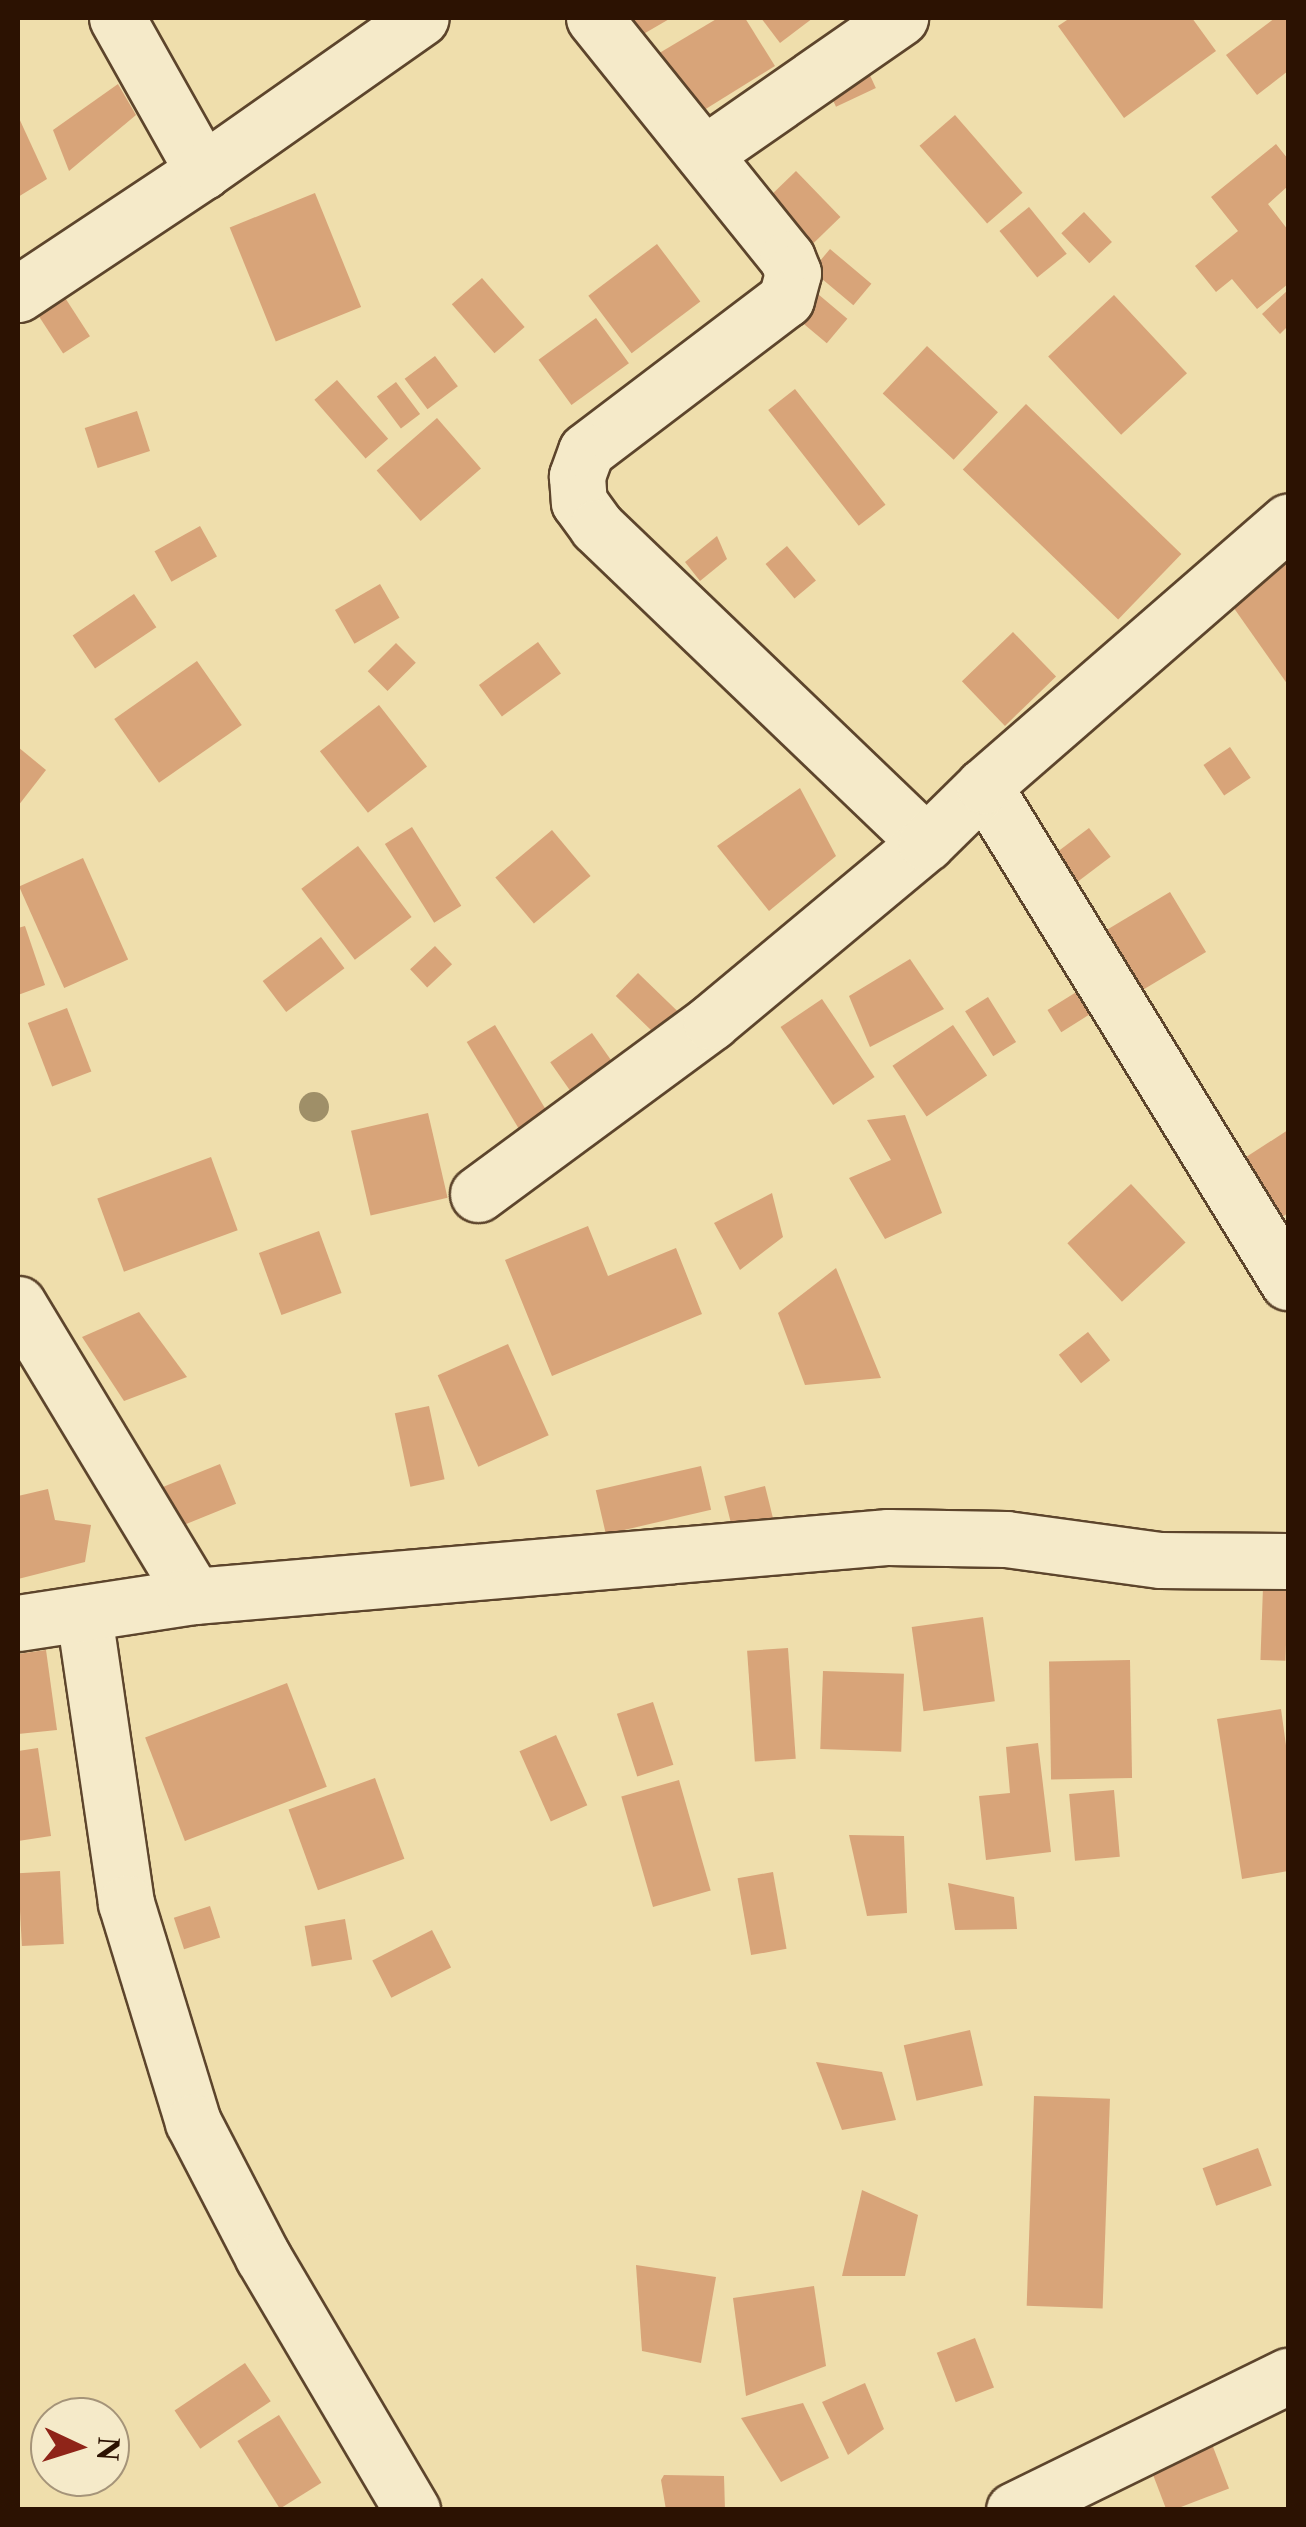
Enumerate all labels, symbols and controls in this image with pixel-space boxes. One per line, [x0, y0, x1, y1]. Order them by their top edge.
north arrow [30, 2397, 130, 2497]
text: N [90, 2436, 126, 2462]

